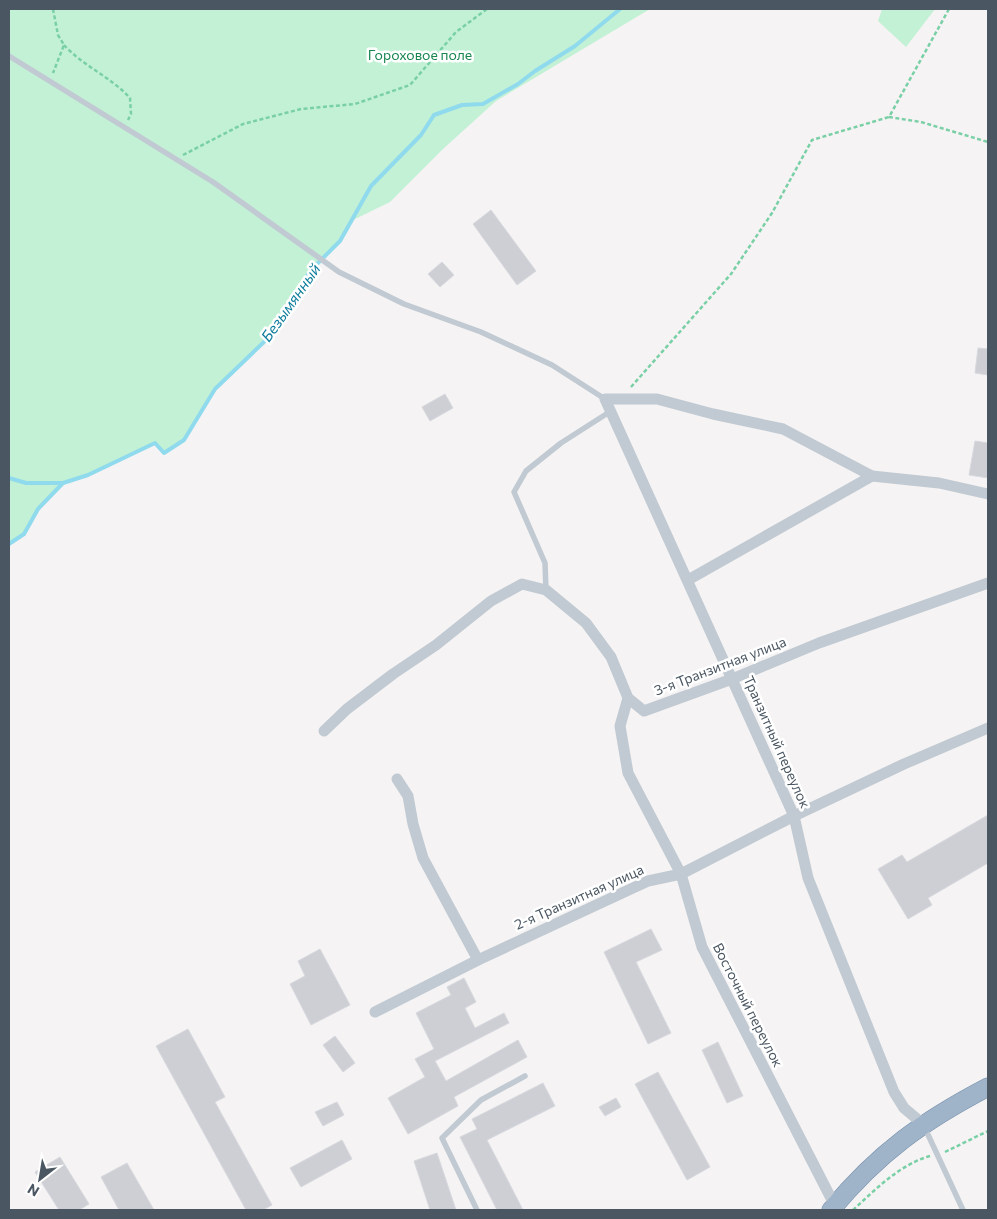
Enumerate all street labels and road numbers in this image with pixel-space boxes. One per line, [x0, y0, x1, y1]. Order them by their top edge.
street label: 3-я Транзитная улица [651, 632, 788, 699]
street label: Транзитный переулок [741, 673, 814, 811]
street label: 2-я Транзитная улица [511, 860, 646, 933]
street label: Восточный переулок [710, 940, 787, 1070]

